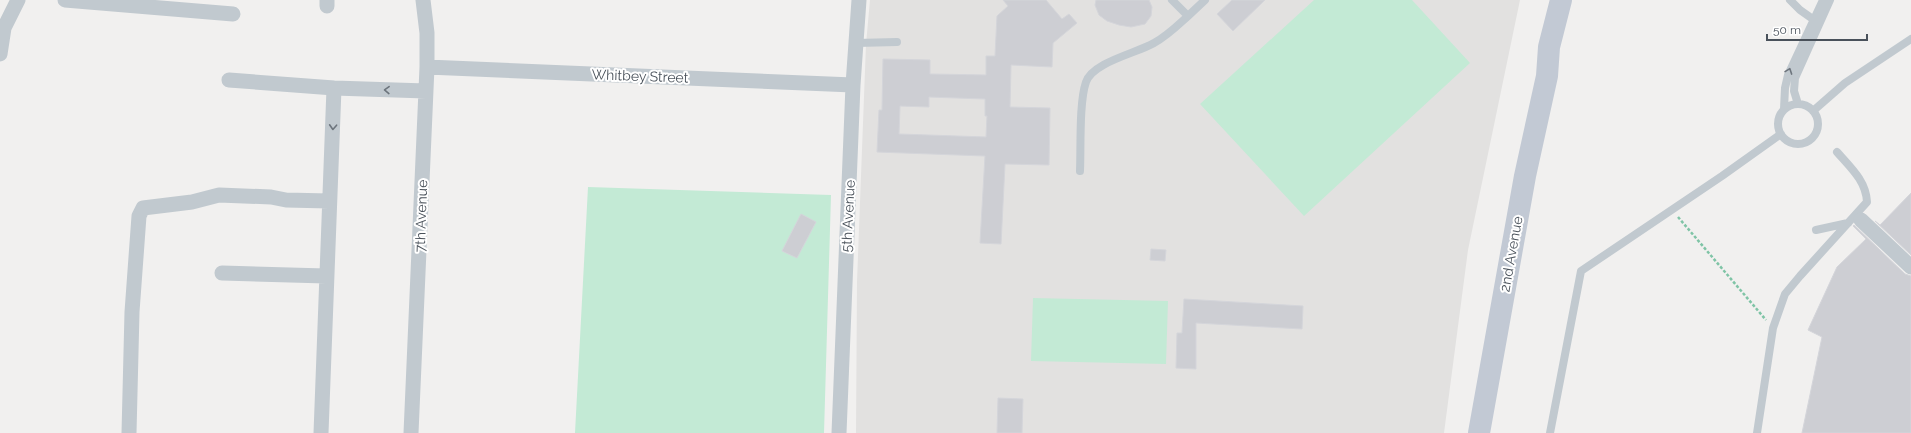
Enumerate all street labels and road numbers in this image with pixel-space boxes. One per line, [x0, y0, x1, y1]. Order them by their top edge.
street label: Whitbey Street [591, 66, 689, 86]
street label: 7th Avenue [412, 179, 430, 253]
street label: 5th Avenue [838, 179, 858, 253]
street label: 2nd Avenue [1496, 215, 1526, 293]

